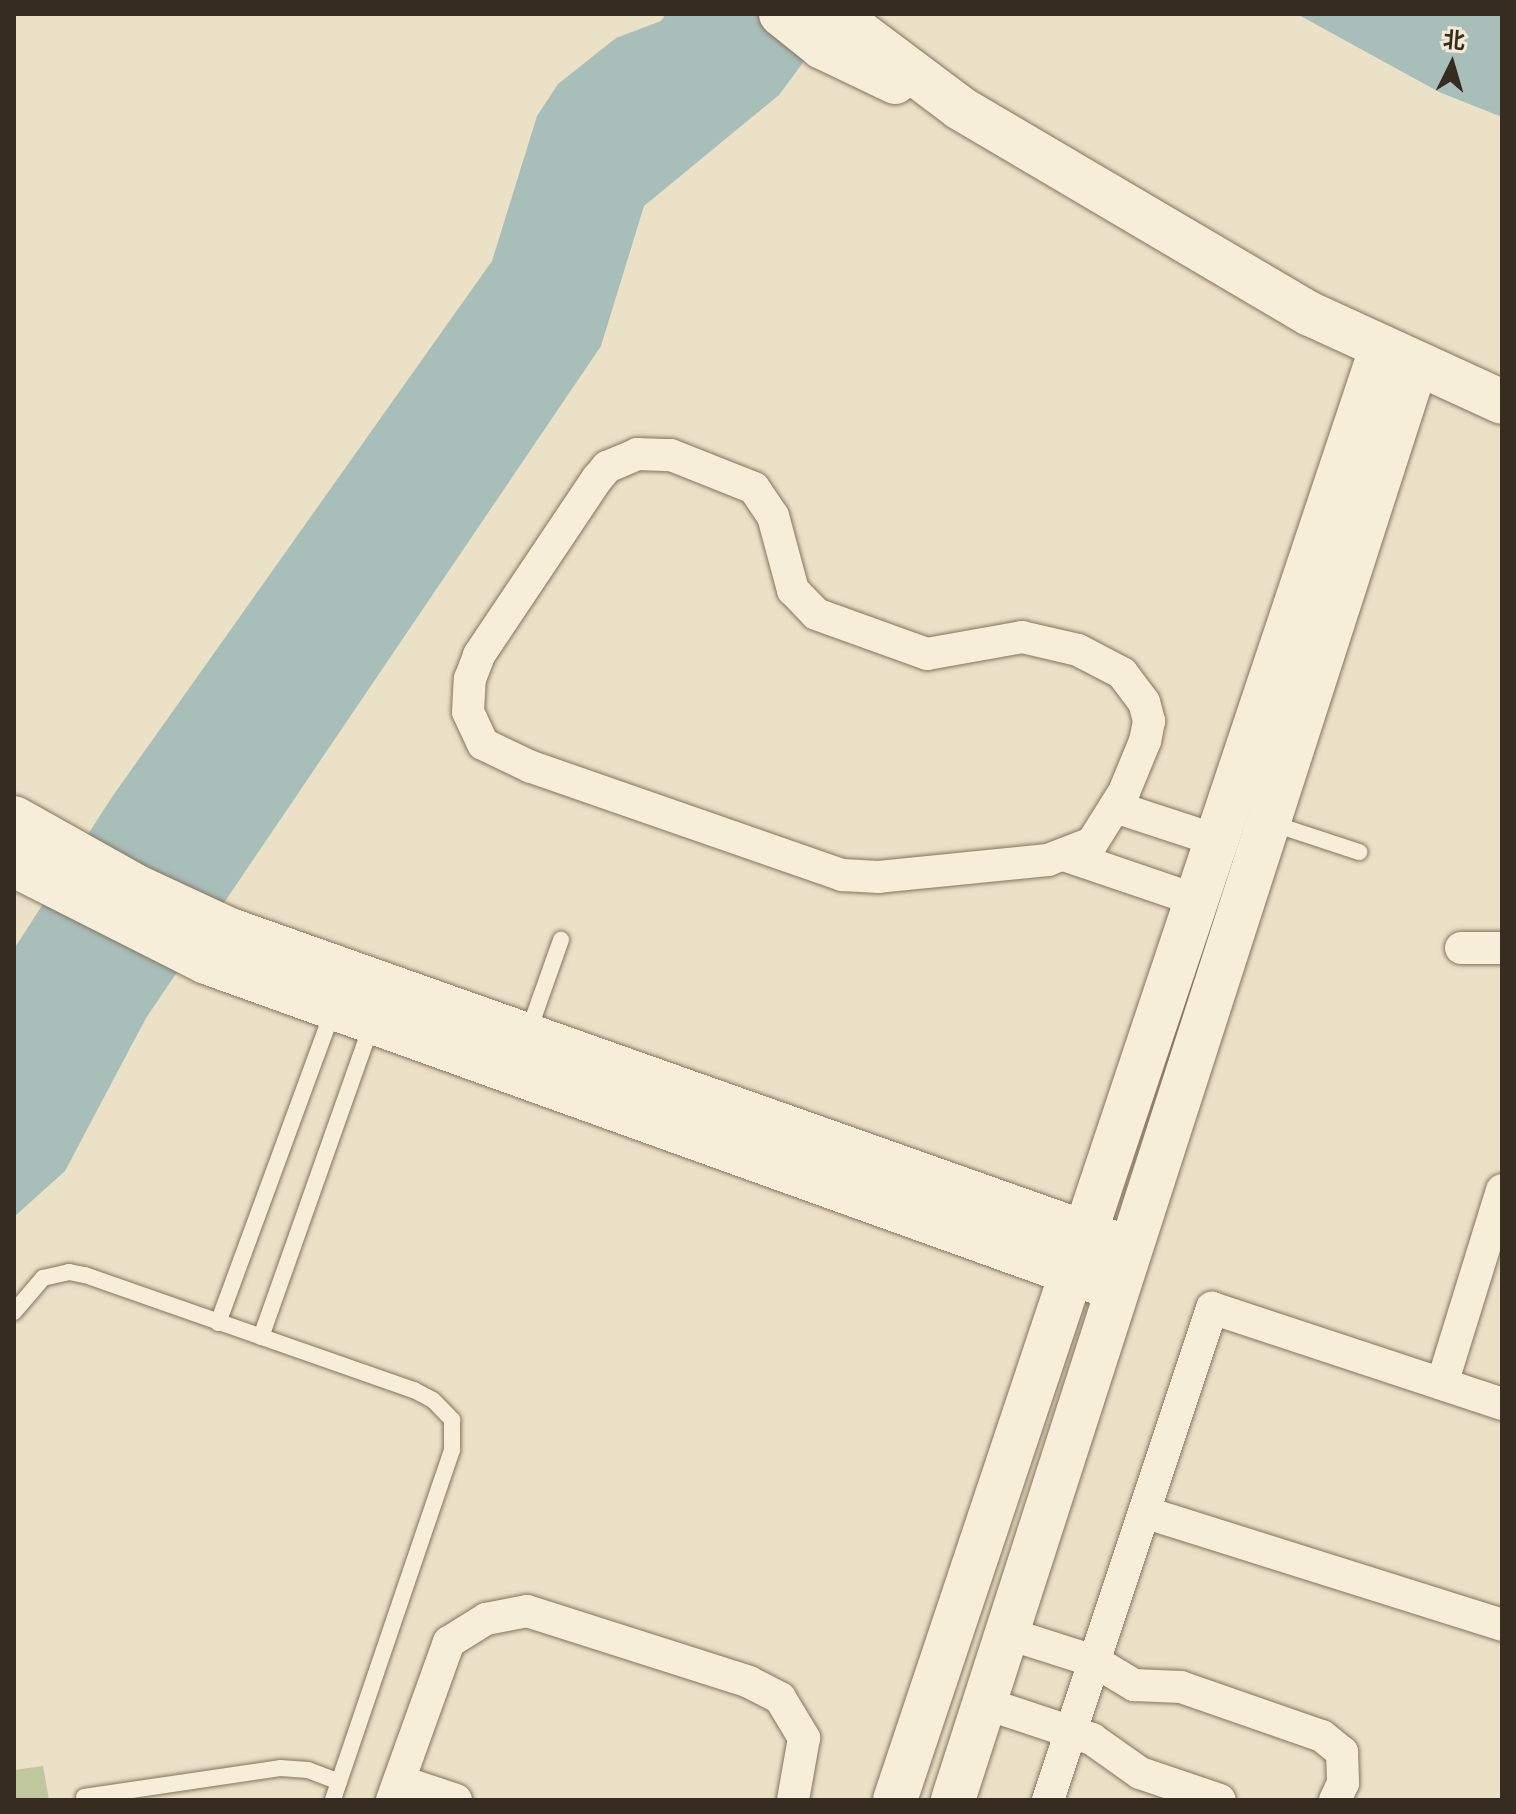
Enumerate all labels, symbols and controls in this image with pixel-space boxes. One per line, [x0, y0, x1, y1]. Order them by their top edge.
north arrow [1412, 24, 1492, 104]
text: 北 [1442, 24, 1466, 55]

